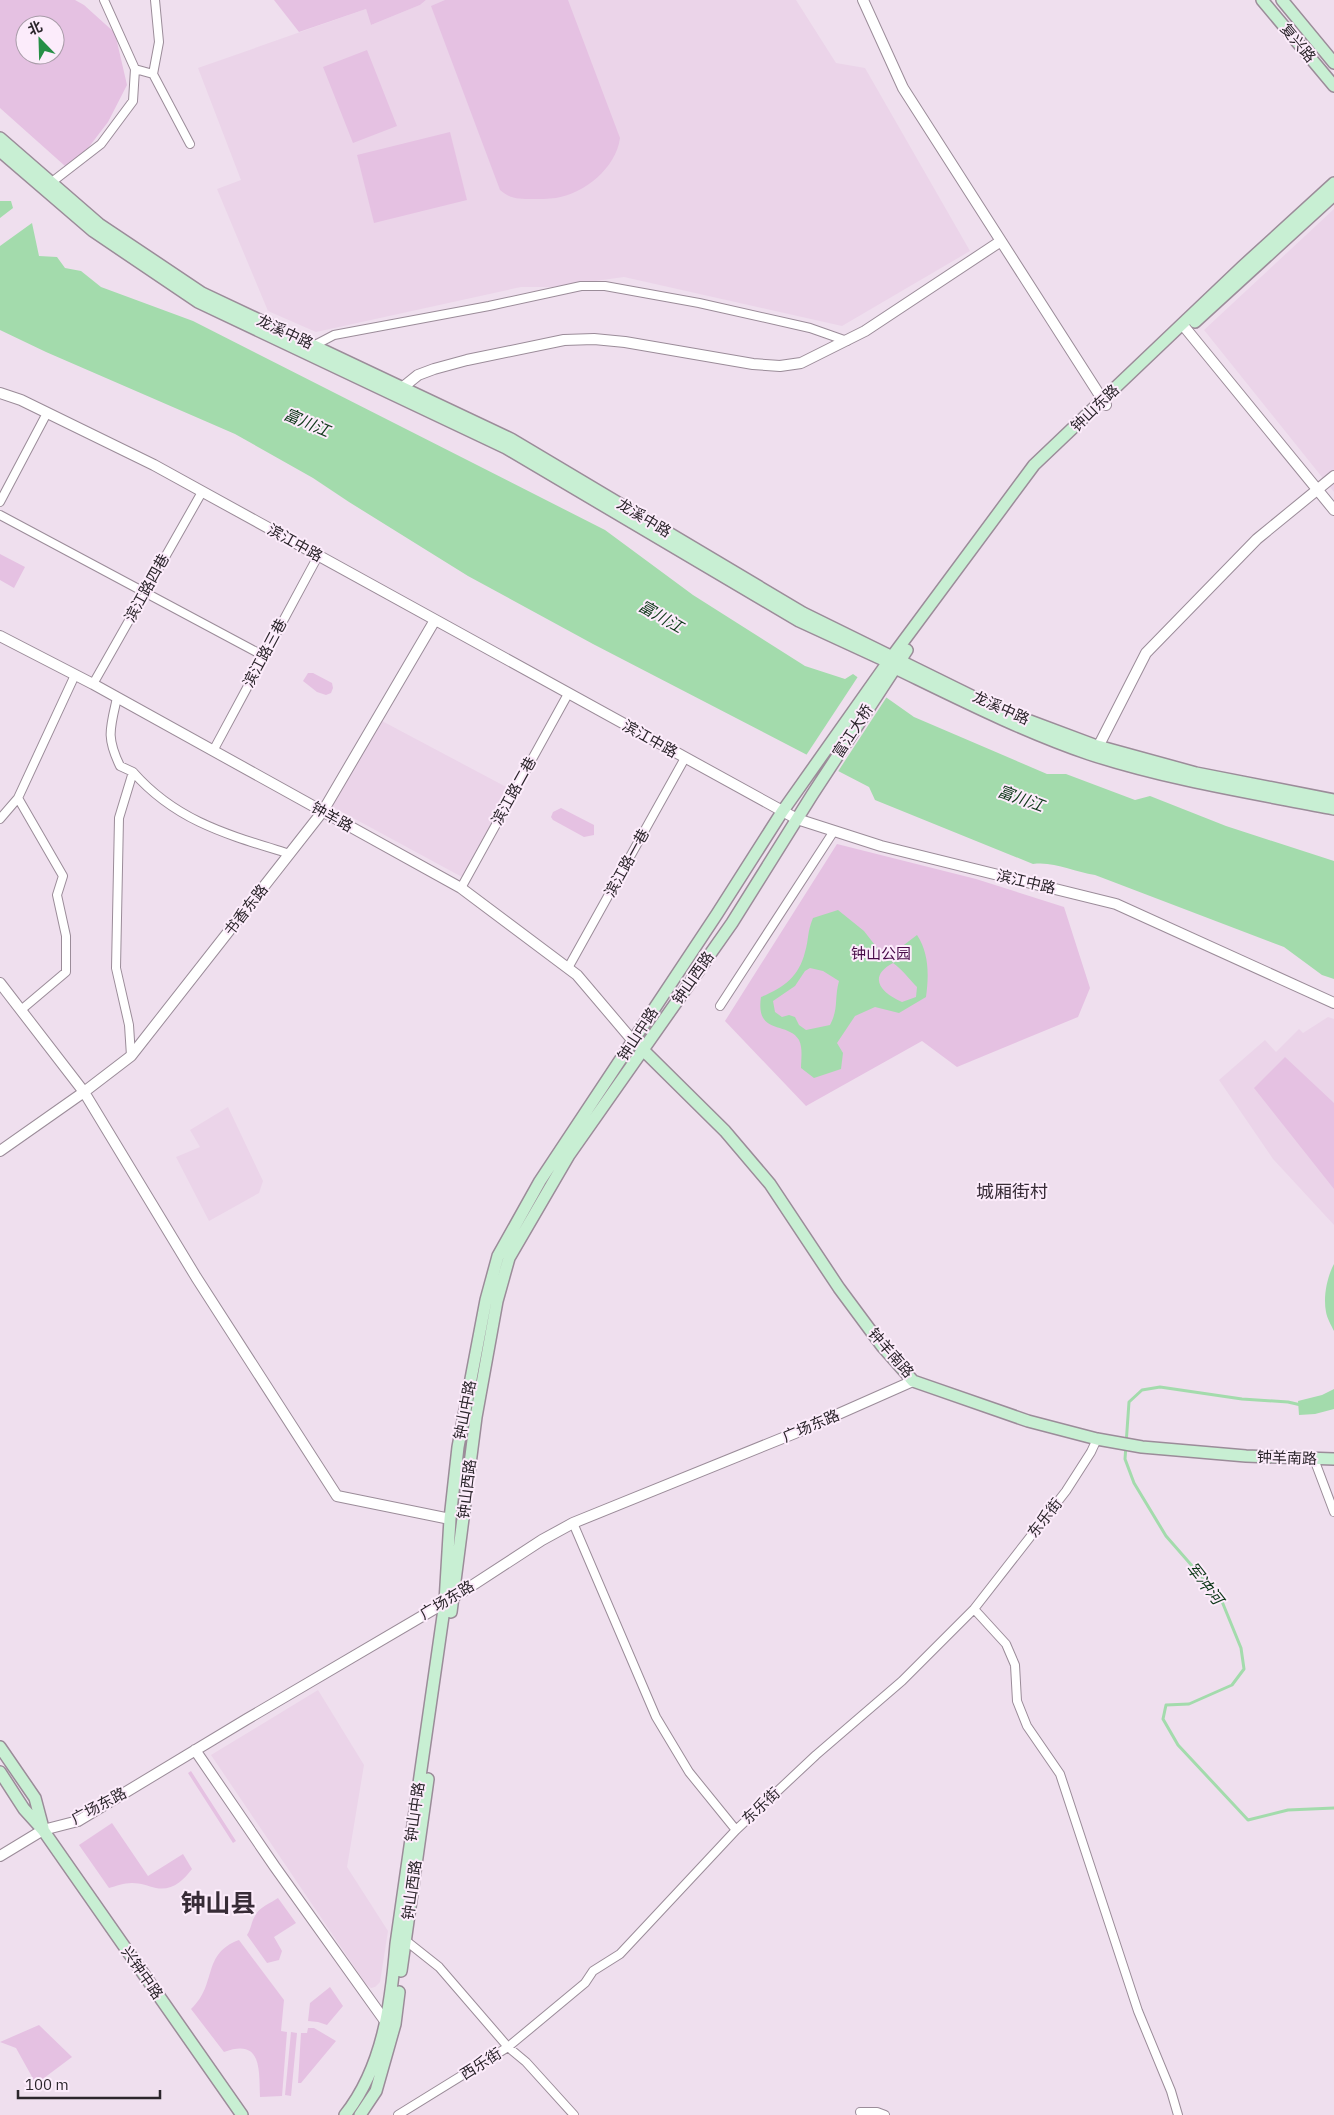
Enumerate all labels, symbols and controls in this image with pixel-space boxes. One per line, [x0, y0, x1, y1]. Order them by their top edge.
north arrow [15, 15, 65, 65]
text: 北 [25, 17, 45, 39]
street label: 复兴路 [1277, 19, 1320, 66]
street label: 龙溪中路 [254, 310, 316, 353]
street label: 钟山东路 [1066, 380, 1123, 435]
water label: 富川江 [281, 403, 335, 441]
street label: 龙溪中路 [614, 494, 675, 541]
street label: 滨江中路 [264, 520, 326, 565]
street label: 滨江路四巷 [120, 550, 173, 625]
water label: 富川江 [635, 595, 689, 638]
street label: 滨江路三巷 [239, 615, 291, 690]
street label: 龙溪中路 [970, 687, 1032, 728]
street label: 富江大桥 [828, 700, 877, 761]
street label: 滨江中路 [619, 716, 681, 761]
street label: 滨江路二巷 [487, 753, 540, 828]
water label: 富川江 [995, 780, 1049, 816]
street label: 钟羊路 [308, 797, 357, 836]
street label: 滨江路一巷 [600, 825, 653, 900]
street label: 滨江中路 [995, 866, 1057, 898]
street label: 书香东路 [220, 880, 272, 939]
park label: 钟山公园 [851, 944, 911, 963]
street label: 钟山西路 [668, 948, 718, 1008]
street label: 钟山中路 [613, 1003, 662, 1064]
district label: 城厢街村 [976, 1180, 1048, 1203]
street label: 钟羊南路 [865, 1324, 918, 1382]
street label: 钟山中路 [449, 1379, 480, 1441]
street label: 广场东路 [779, 1405, 842, 1446]
street label: 钟羊南路 [1257, 1447, 1317, 1468]
street label: 钟山西路 [453, 1458, 480, 1520]
street label: 东乐街 [1023, 1494, 1066, 1541]
water label: 军冲河 [1182, 1558, 1229, 1610]
street label: 广场东路 [416, 1576, 477, 1623]
street label: 钟山中路 [401, 1781, 428, 1843]
street label: 广场东路 [68, 1783, 130, 1828]
street label: 东乐街 [738, 1783, 784, 1828]
street label: 钟山西路 [398, 1859, 425, 1921]
district label: 钟山县 [180, 1886, 256, 1919]
street label: 兴钟中路 [117, 1943, 167, 2003]
street label: 西乐街 [457, 2044, 505, 2084]
scale bar [18, 2068, 160, 2100]
text: 100 m [25, 2075, 69, 2094]

